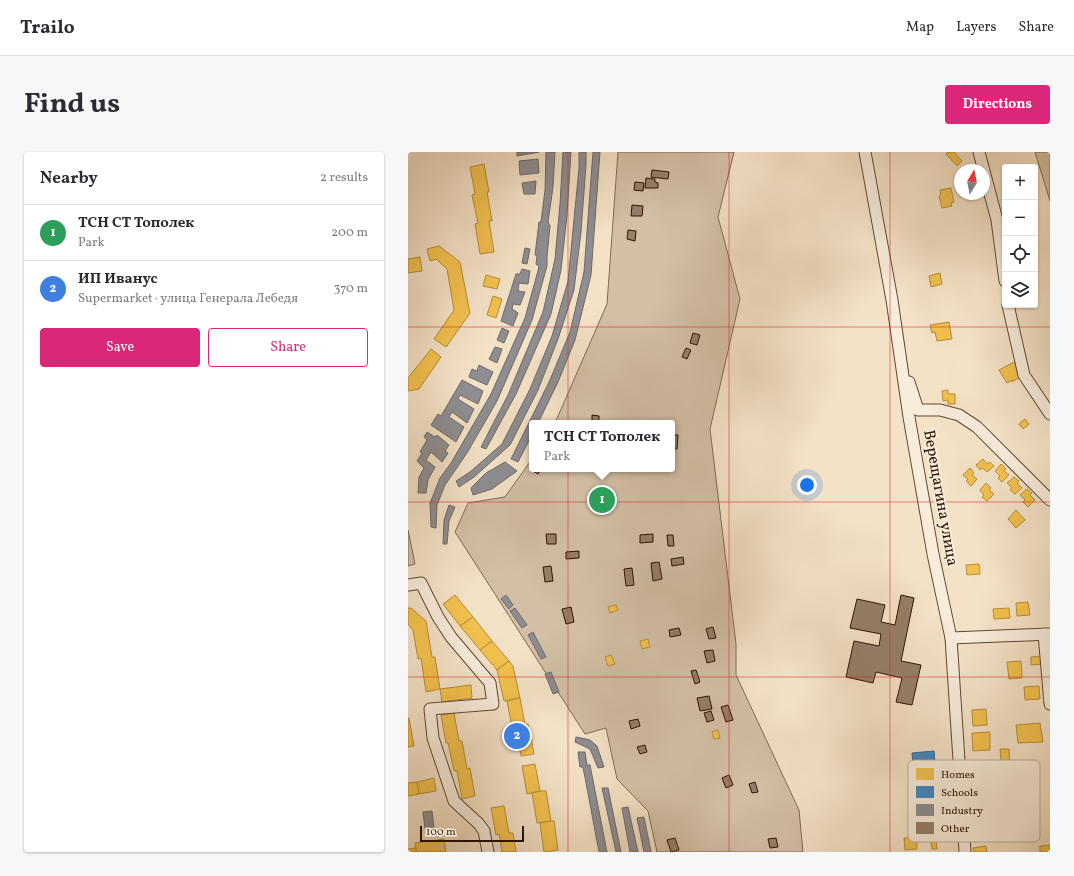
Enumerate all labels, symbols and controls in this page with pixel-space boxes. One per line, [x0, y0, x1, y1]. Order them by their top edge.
text: Trailo [20, 15, 75, 41]
text: Map [906, 18, 934, 37]
text: Layers [956, 18, 996, 37]
text: Share [1018, 18, 1054, 37]
text: Find us [24, 85, 120, 124]
button: Directions [945, 85, 1050, 124]
north arrow [954, 164, 990, 200]
map controls [1002, 164, 1038, 308]
button: + [1002, 164, 1038, 200]
text: Nearby [40, 167, 98, 190]
text: 2 results [320, 169, 368, 187]
button: − [1002, 200, 1038, 236]
text: ТСН СТ Тополек [78, 213, 194, 234]
text: 1 [50, 224, 56, 242]
text: 200 m [331, 224, 368, 242]
text: Park [78, 234, 105, 252]
button: locate [1002, 236, 1038, 272]
text: ИП Иванус [78, 269, 158, 290]
button: layers [1002, 272, 1038, 308]
text: 2 [50, 280, 56, 298]
text: 370 m [334, 280, 368, 298]
text: Supermarket · улица Генерала Лебедя [78, 290, 298, 308]
button: Save [40, 328, 200, 367]
button: Share [208, 328, 368, 367]
popup [529, 420, 675, 472]
text: ТСН СТ Тополек [544, 427, 660, 448]
street label: Верещагина улица [917, 428, 963, 568]
text: Park [544, 448, 570, 466]
your location [797, 475, 817, 495]
pin: 1 [589, 485, 615, 515]
pin: 2 [504, 721, 530, 751]
legend [908, 760, 1040, 842]
text: Homes [941, 768, 975, 783]
text: Schools [941, 786, 978, 801]
text: Industry [941, 804, 983, 819]
text: Other [941, 822, 970, 837]
scale bar [420, 824, 524, 843]
text: 100 m [426, 825, 456, 840]

